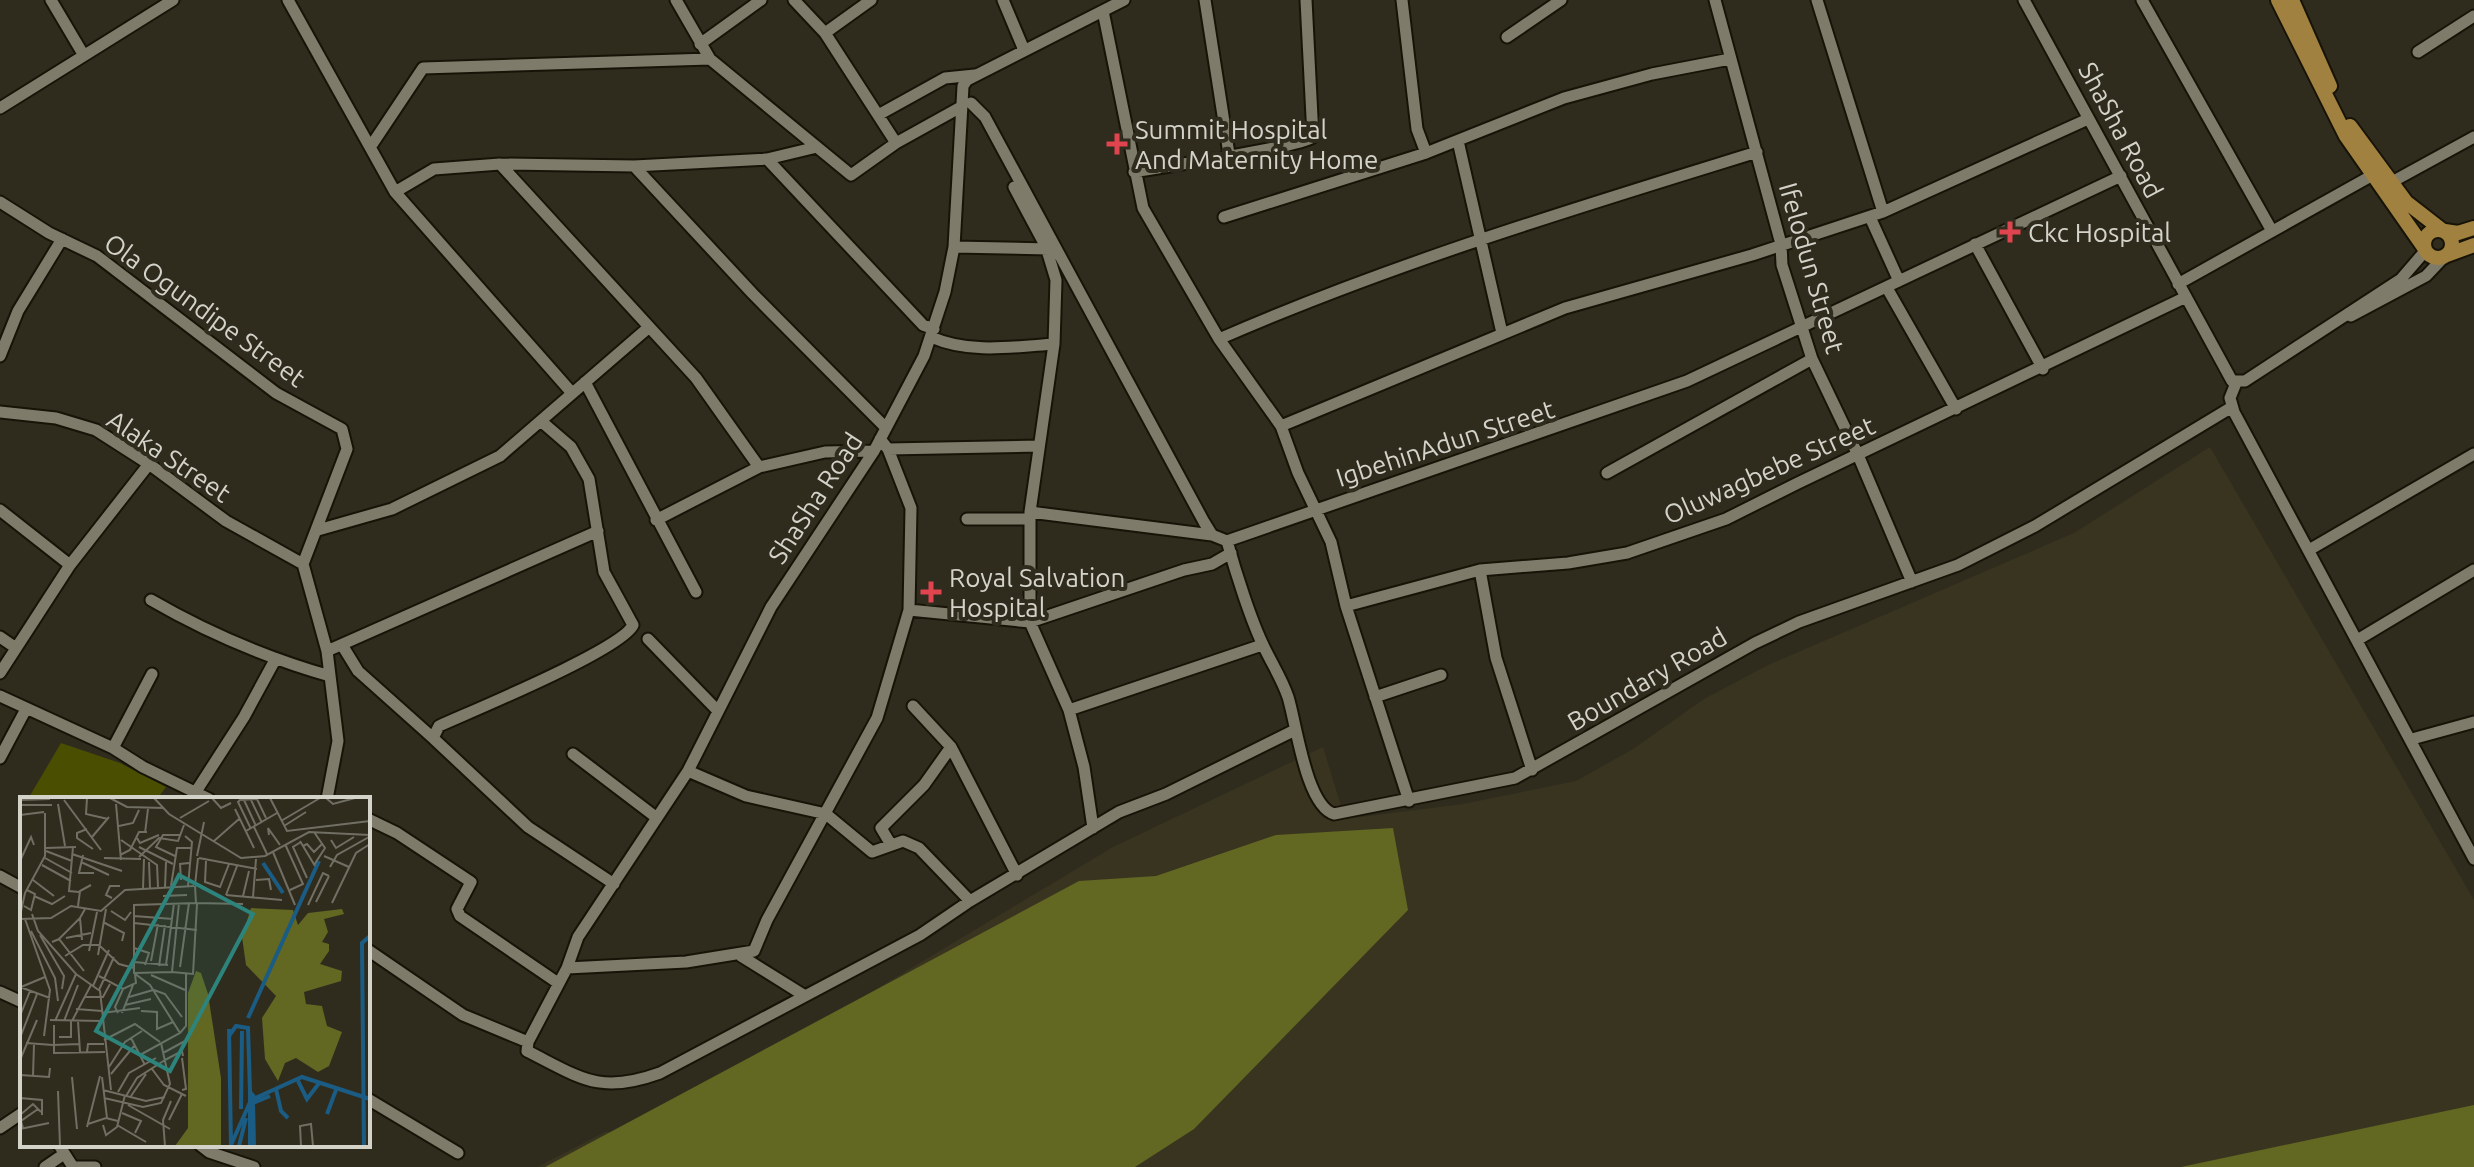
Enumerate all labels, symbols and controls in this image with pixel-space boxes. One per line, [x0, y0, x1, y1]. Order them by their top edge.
street label: ShaSha Road [2073, 57, 2169, 203]
place label: Summit Hospital And Maternity Home [1135, 115, 1378, 174]
marker: Summit Hospital And Maternity Home [1106, 133, 1128, 155]
street label: Ifelodun Street [1774, 179, 1850, 357]
place label: Ckc Hospital [2028, 218, 2171, 247]
marker: Ckc Hospital [1999, 221, 2021, 243]
street label: Ola Ogundipe Street [99, 227, 311, 393]
street label: IgbehinAdun Street [1332, 394, 1558, 492]
street label: Alaka Street [102, 404, 236, 508]
street label: Oluwagbebe Street [1659, 410, 1879, 530]
street label: ShaSha Road [762, 427, 868, 569]
place label: Royal Salvation Hospital [949, 563, 1125, 622]
marker: Royal Salvation Hospital [920, 581, 942, 603]
street label: Boundary Road [1562, 622, 1732, 736]
inset map [20, 797, 370, 1147]

